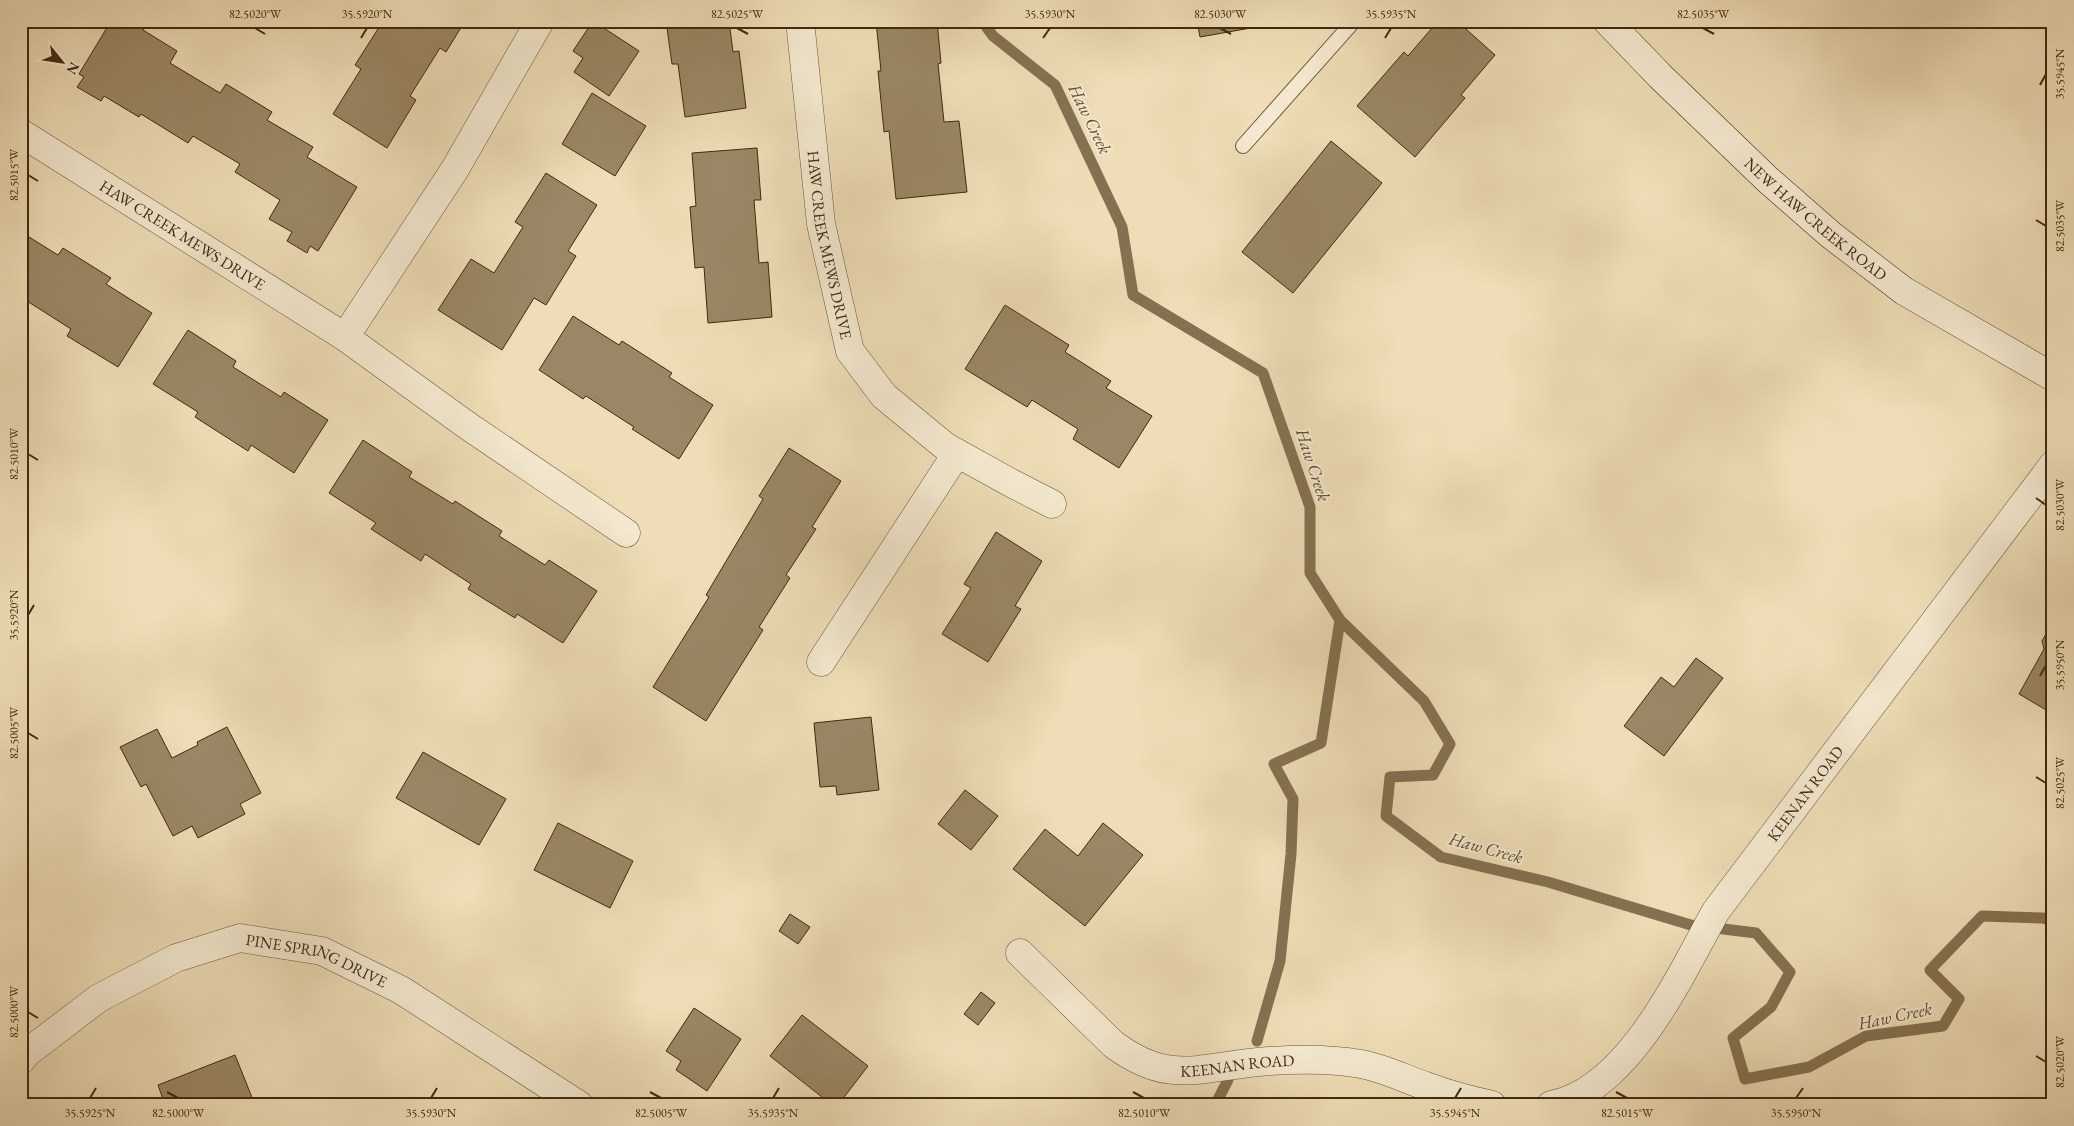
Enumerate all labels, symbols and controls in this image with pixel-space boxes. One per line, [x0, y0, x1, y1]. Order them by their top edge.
text: 82.5020°W [229, 6, 282, 22]
text: 35.5920°N [342, 6, 393, 22]
text: 82.5025°W [711, 6, 764, 22]
text: 35.5930°N [1025, 6, 1076, 22]
text: 82.5030°W [1194, 6, 1247, 22]
text: 35.5935°N [1366, 6, 1417, 22]
text: 82.5035°W [1677, 6, 1730, 22]
north arrow [38, 38, 88, 88]
text: 35.5945°N [2052, 48, 2068, 99]
text: N [62, 59, 84, 78]
water label: Haw Creek [1063, 79, 1117, 158]
text: 82.5015°W [6, 148, 22, 201]
street label: HAW CREEK MEWS DRIVE [802, 149, 857, 341]
street label: NEW HAW CREEK ROAD [1740, 153, 1891, 285]
street label: HAW CREEK MEWS DRIVE [96, 175, 269, 295]
text: 82.5035°W [2052, 199, 2068, 252]
water label: Haw Creek [1291, 424, 1336, 504]
text: 82.5010°W [6, 427, 22, 480]
text: 82.5030°W [2052, 478, 2068, 531]
text: 35.5920°N [6, 589, 22, 640]
text: 35.5950°N [2052, 639, 2068, 690]
text: 82.5005°W [6, 706, 22, 759]
street label: KEENAN ROAD [1762, 741, 1848, 846]
text: 82.5025°W [2052, 756, 2068, 809]
water label: Haw Creek [1446, 826, 1526, 868]
street label: PINE SPRING DRIVE [244, 929, 391, 993]
text: 82.5000°W [6, 985, 22, 1038]
water label: Haw Creek [1855, 996, 1934, 1035]
text: 82.5020°W [2052, 1035, 2068, 1088]
street label: KEENAN ROAD [1180, 1050, 1295, 1082]
text: 35.5925°N [65, 1105, 116, 1121]
text: 82.5000°W [152, 1105, 205, 1121]
text: 35.5930°N [406, 1105, 457, 1121]
text: 82.5005°W [635, 1105, 688, 1121]
text: 35.5935°N [748, 1105, 799, 1121]
text: 82.5010°W [1118, 1105, 1171, 1121]
text: 35.5945°N [1430, 1105, 1481, 1121]
text: 82.5015°W [1601, 1105, 1654, 1121]
text: 35.5950°N [1771, 1105, 1822, 1121]

